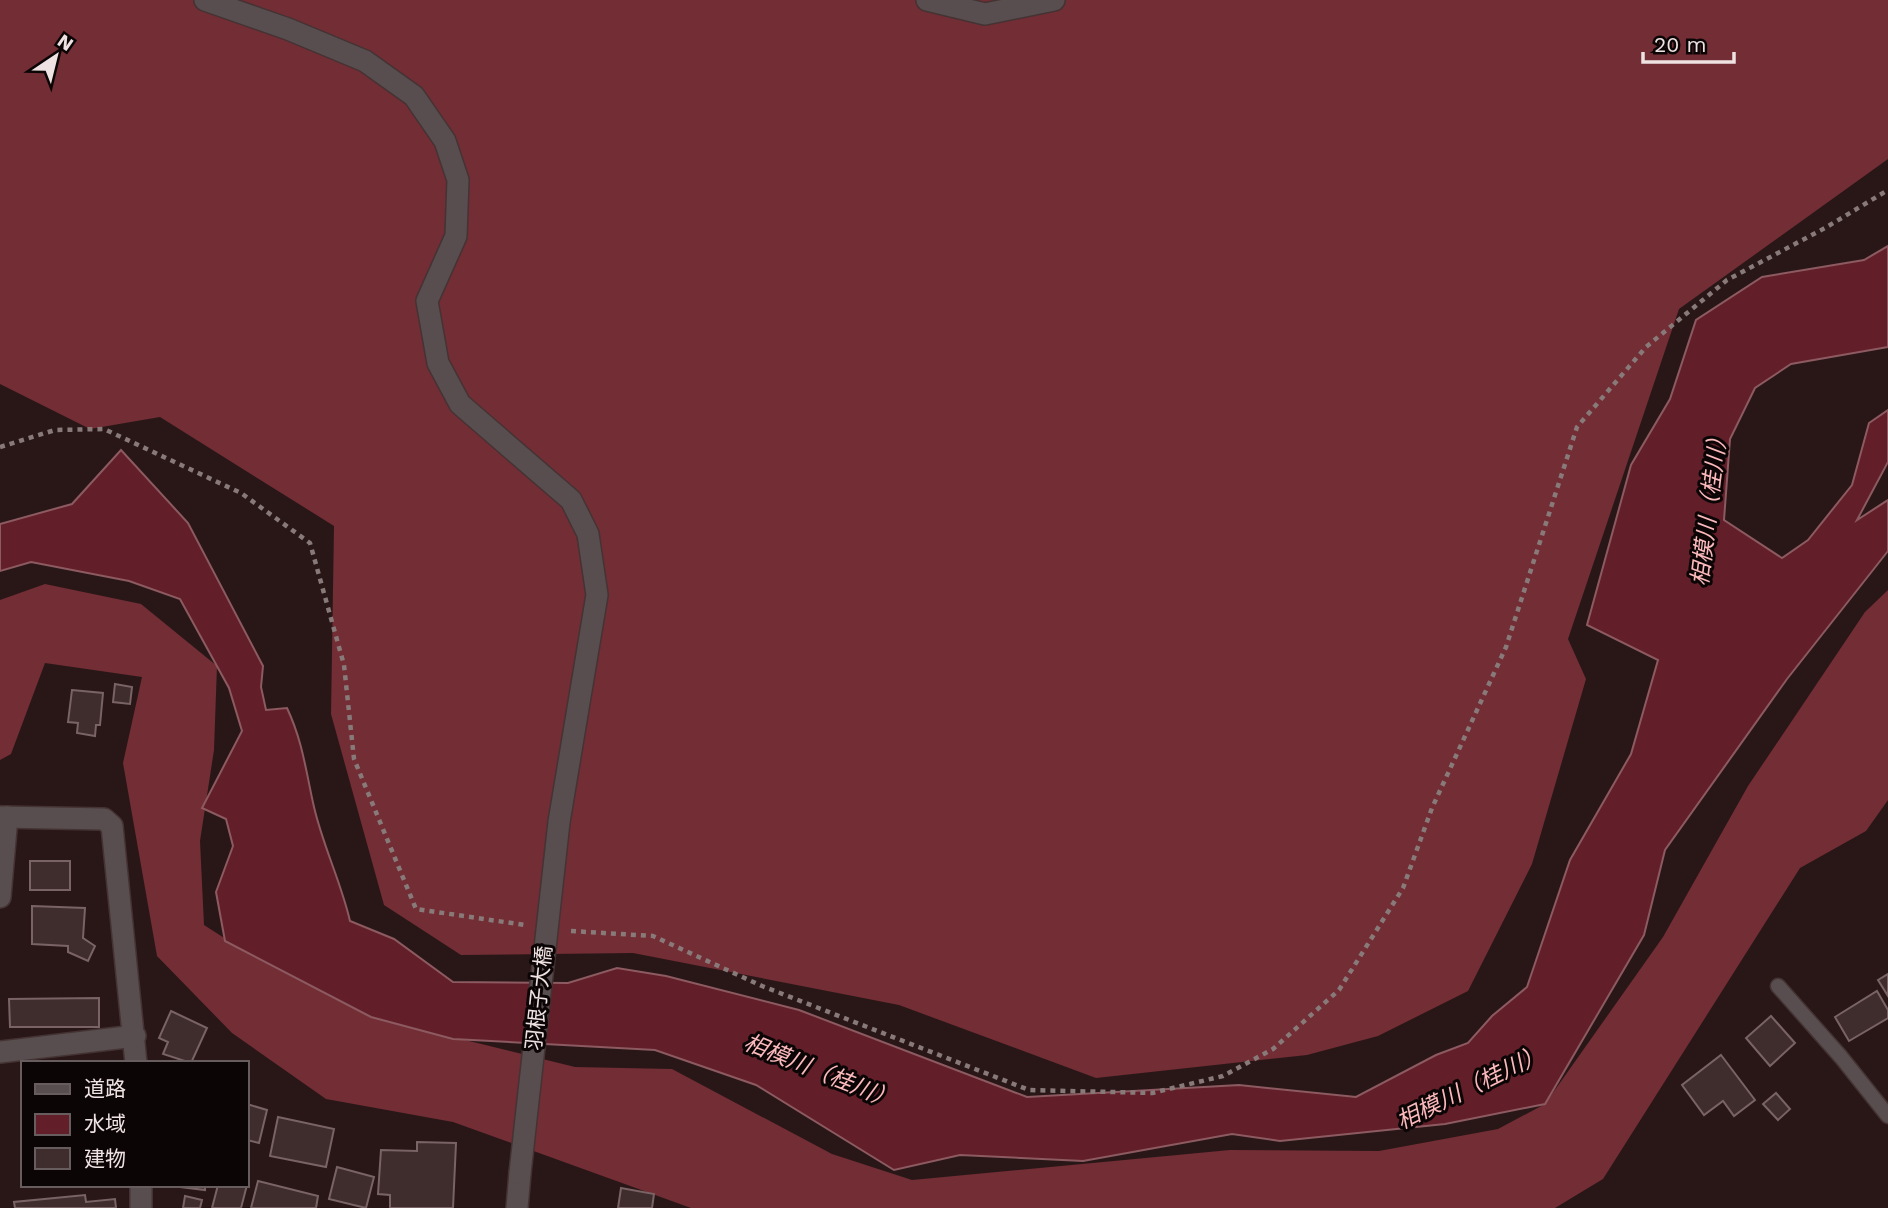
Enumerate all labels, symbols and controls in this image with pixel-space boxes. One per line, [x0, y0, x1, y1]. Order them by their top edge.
north arrow [21, 21, 91, 91]
scale bar [1643, 21, 1734, 65]
text: N [53, 29, 78, 56]
text: 20 m [1654, 32, 1706, 57]
water label: 相模川（桂川） [1686, 425, 1733, 588]
street label: 羽根子大橋 [521, 944, 556, 1051]
water label: 相模川（桂川） [740, 1029, 900, 1114]
water label: 相模川（桂川） [1392, 1040, 1548, 1135]
legend [21, 1061, 248, 1187]
text: 道路 [84, 1076, 126, 1101]
text: 水域 [84, 1111, 126, 1136]
text: 建物 [84, 1146, 126, 1171]

